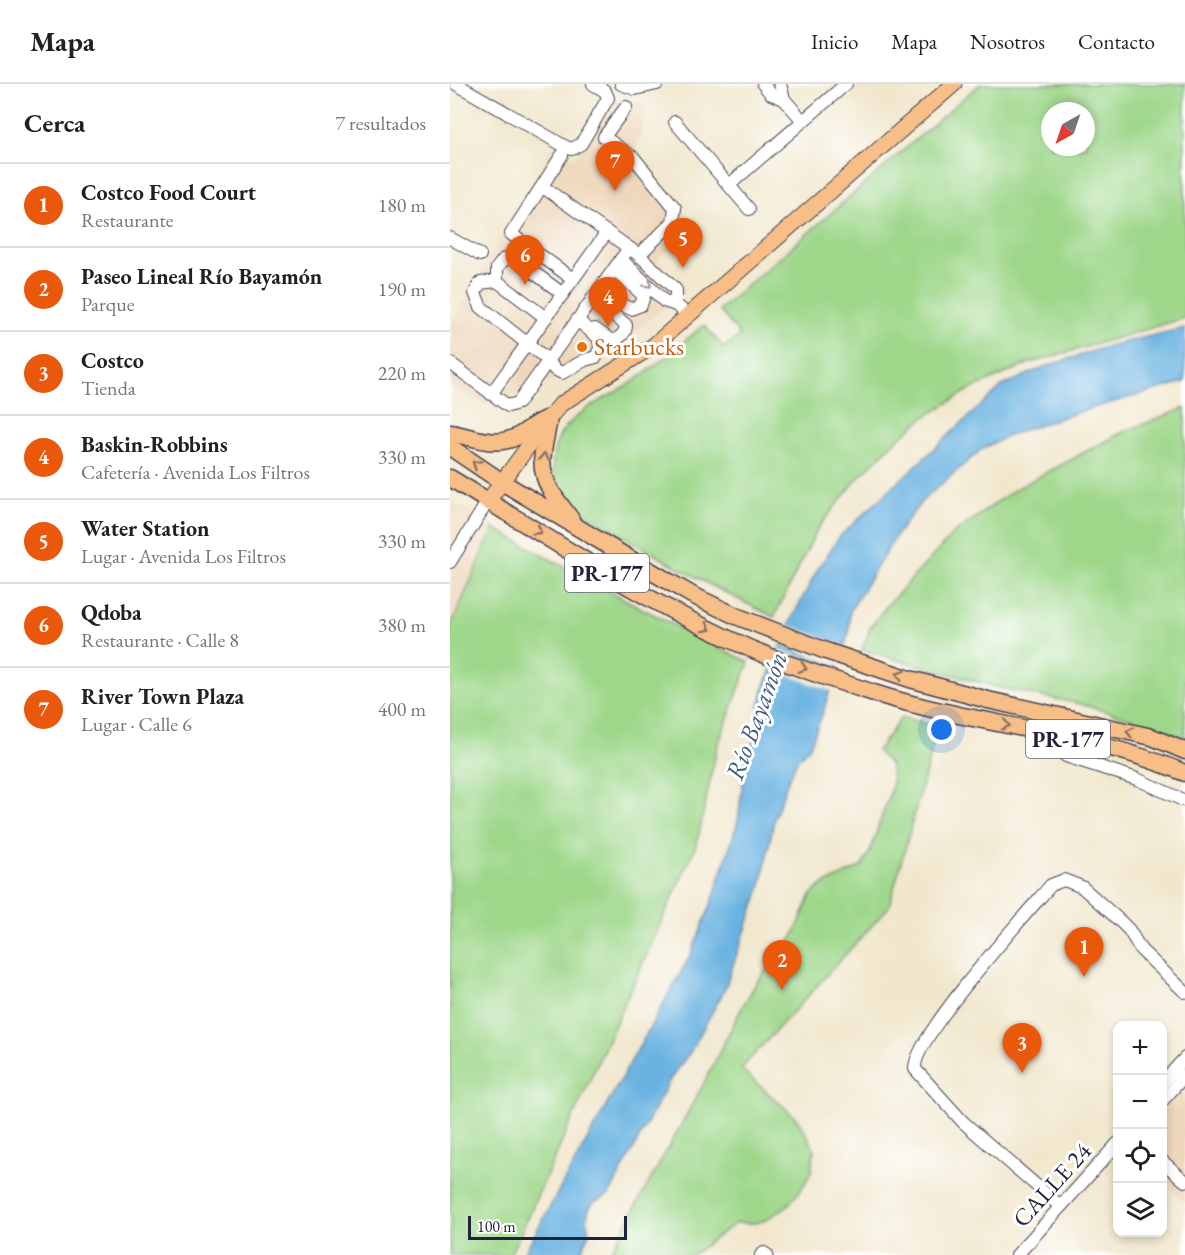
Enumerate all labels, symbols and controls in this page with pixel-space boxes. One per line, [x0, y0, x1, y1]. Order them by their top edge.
text: Mapa [30, 23, 95, 59]
text: Inicio [811, 28, 858, 55]
text: Mapa [891, 28, 937, 55]
text: Nosotros [970, 28, 1045, 55]
text: Contacto [1078, 28, 1155, 55]
north arrow [1041, 102, 1095, 156]
text: Cerca [24, 106, 85, 140]
text: 7 resultados [335, 110, 426, 136]
pin: 7 [596, 141, 634, 191]
text: Costco Food Court [81, 178, 256, 207]
text: 1 [38, 192, 49, 218]
text: 180 m [378, 192, 426, 218]
text: Restaurante [81, 207, 174, 233]
pin: 5 [664, 218, 702, 268]
pin: 6 [506, 236, 544, 285]
text: Paseo Lineal Río Bayamón [81, 262, 322, 291]
text: 2 [38, 276, 49, 302]
text: 190 m [378, 276, 426, 302]
one-way arrow [641, 277, 651, 288]
pin: 4 [588, 278, 628, 327]
text: Parque [81, 291, 134, 317]
place label: Starbucks [594, 331, 684, 362]
marker: Starbucks [575, 340, 589, 354]
text: Costco [81, 346, 144, 375]
text: 3 [38, 360, 49, 386]
text: 220 m [378, 360, 426, 386]
text: Tienda [81, 375, 136, 401]
text: Baskin-Robbins [81, 430, 228, 459]
text: 4 [38, 444, 49, 470]
text: 330 m [378, 444, 426, 470]
one-way arrow [537, 453, 550, 462]
text: Cafetería · Avenida Los Filtros [81, 459, 310, 485]
one-way arrow [472, 460, 483, 471]
text: Water Station [81, 514, 209, 543]
one-way arrow [532, 524, 542, 536]
text: 5 [38, 528, 49, 554]
text: 330 m [378, 528, 426, 554]
text: Lugar · Avenida Los Filtros [81, 543, 286, 569]
road number: PR-177 [565, 554, 649, 592]
text: Qdoba [81, 598, 142, 627]
text: 6 [38, 612, 49, 638]
text: 380 m [378, 612, 426, 638]
one-way arrow [701, 621, 712, 632]
text: Restaurante · Calle 8 [81, 627, 239, 653]
water label: Río Bayamón [717, 647, 795, 785]
one-way arrow [797, 661, 808, 674]
one-way arrow [895, 670, 906, 682]
text: River Town Plaza [81, 682, 244, 711]
text: 7 [38, 696, 49, 722]
text: 400 m [378, 696, 426, 722]
text: Lugar · Calle 6 [81, 711, 192, 737]
your location [927, 715, 956, 744]
one-way arrow [1000, 718, 1010, 731]
road number: PR-177 [1026, 720, 1110, 758]
one-way arrow [1125, 727, 1135, 740]
pin: 1 [1064, 928, 1104, 977]
pin: 2 [762, 940, 802, 990]
map controls [1113, 1021, 1167, 1237]
button: + [1113, 1021, 1167, 1075]
pin: 3 [1002, 1024, 1042, 1073]
button: − [1113, 1075, 1167, 1129]
button: locate [1113, 1129, 1167, 1183]
street label: CALLE 24 [1006, 1136, 1098, 1233]
button: layers [1113, 1183, 1167, 1237]
scale bar [468, 1213, 627, 1240]
text: 100 m [477, 1216, 516, 1237]

